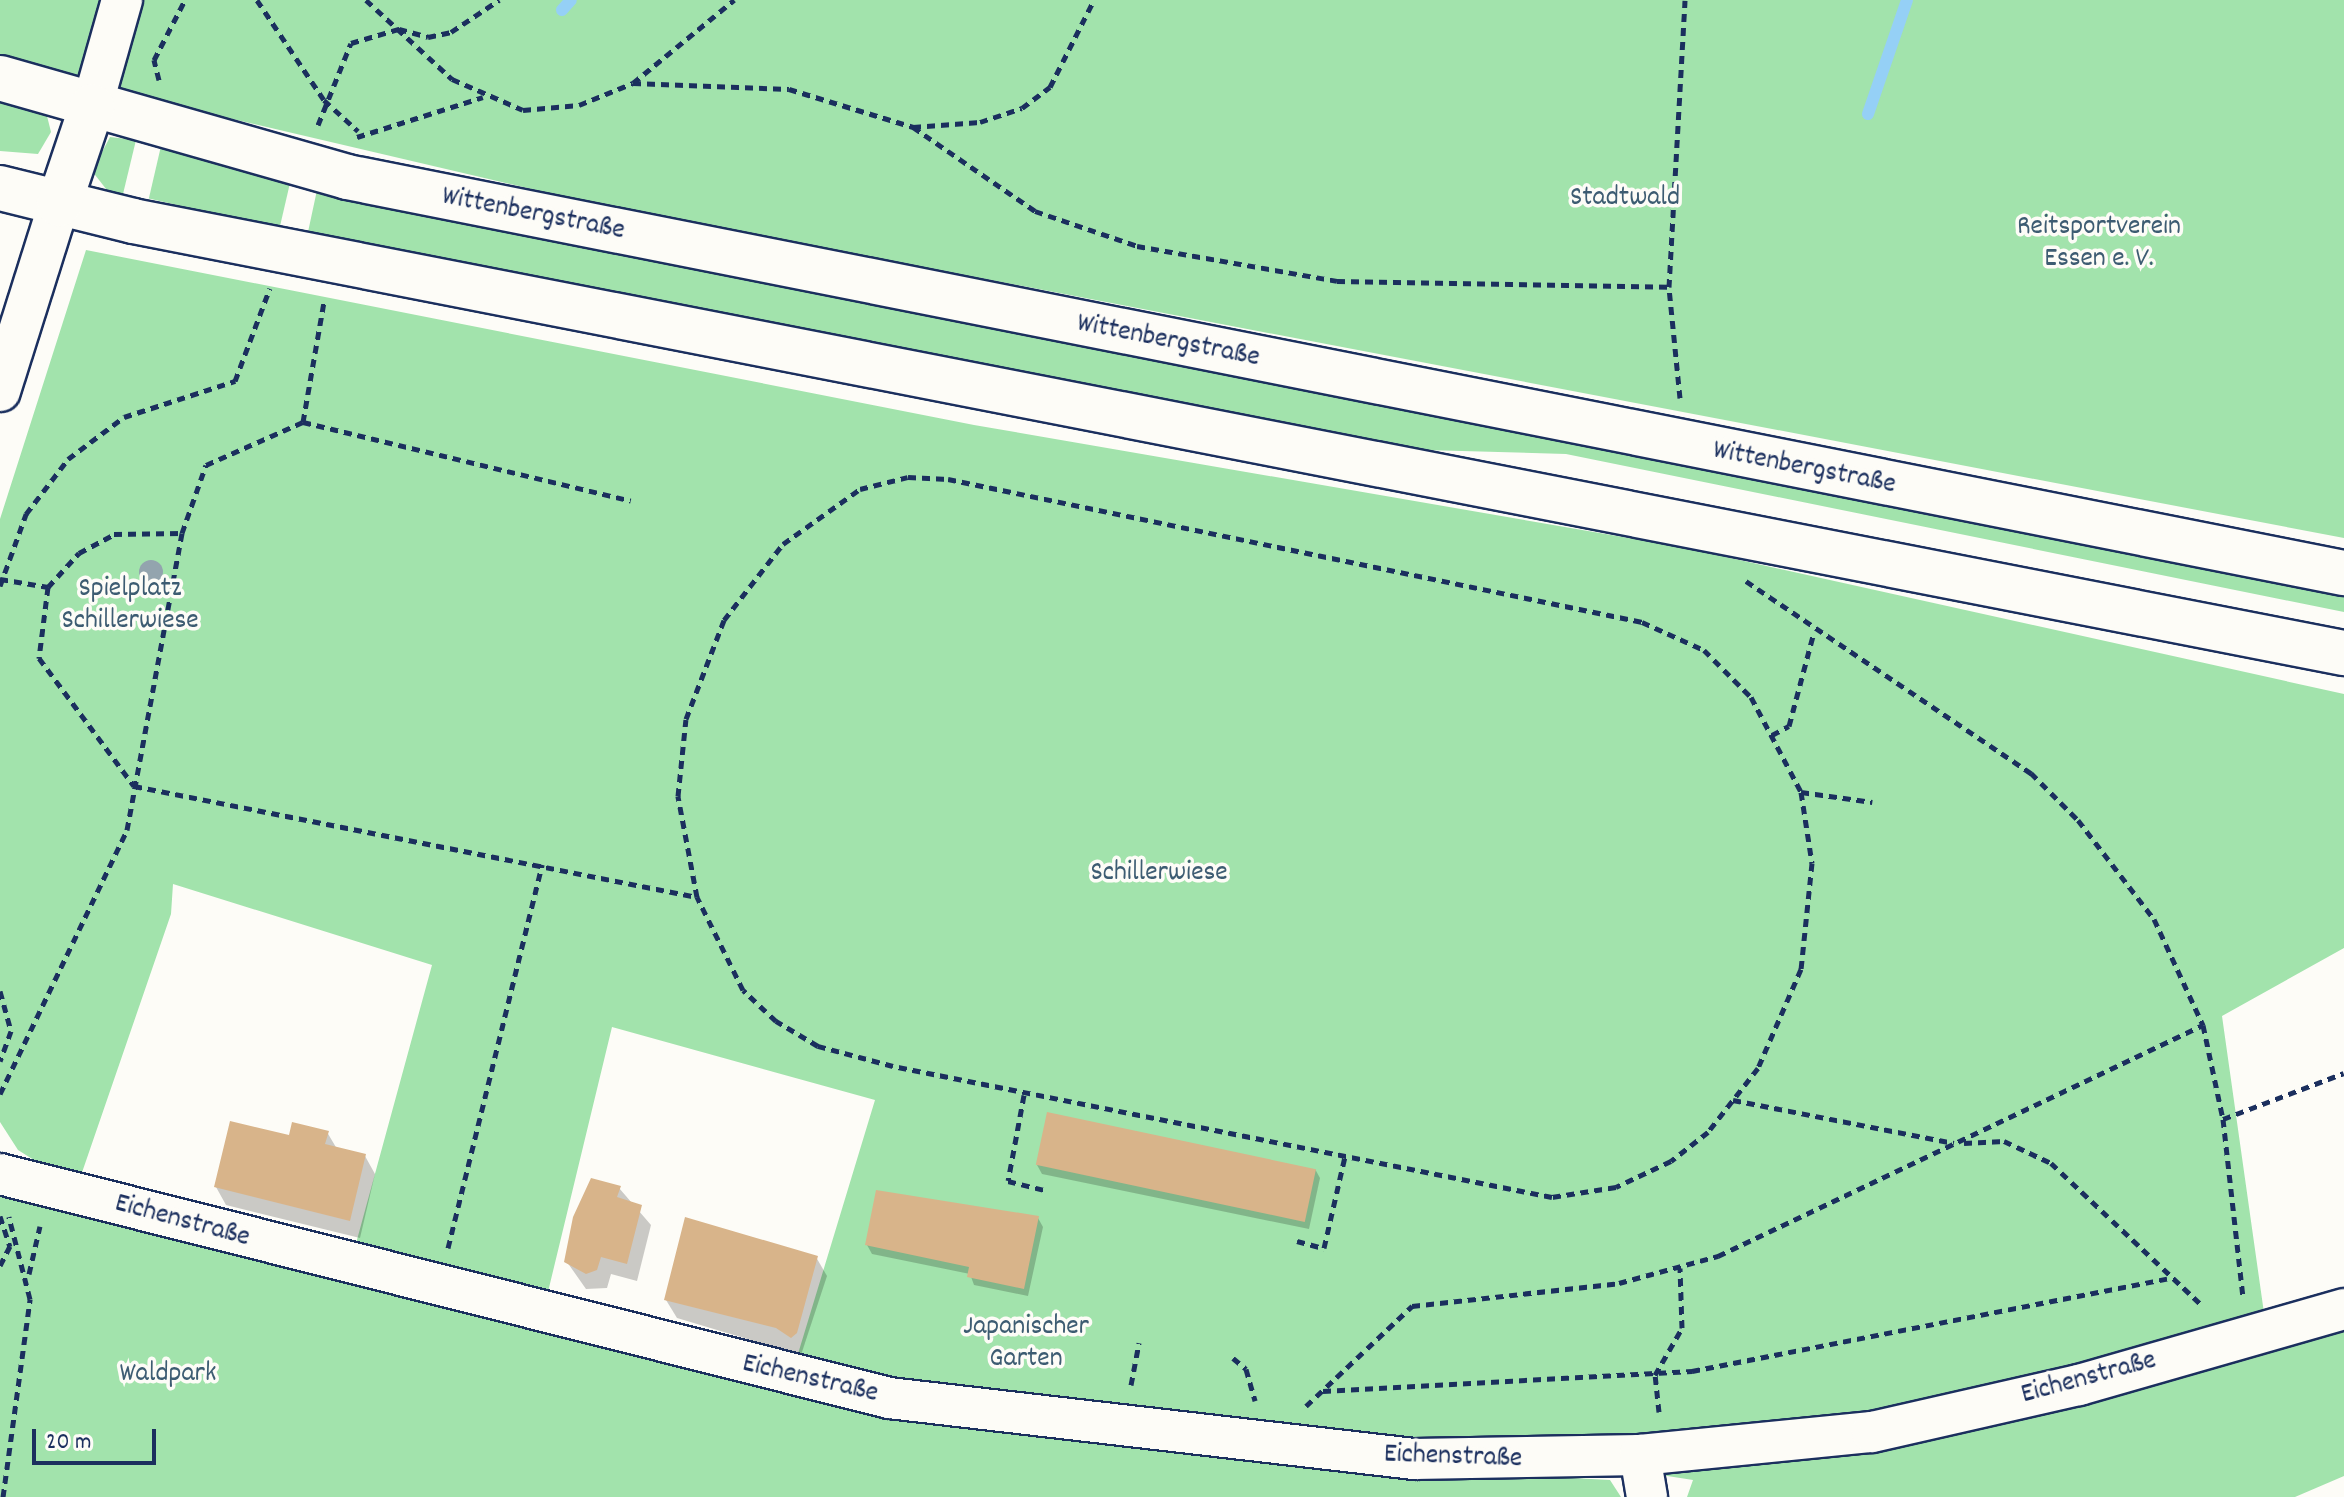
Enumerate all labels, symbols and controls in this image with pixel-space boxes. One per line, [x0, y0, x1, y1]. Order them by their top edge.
street label: Wittenbergstraße [439, 181, 627, 249]
park label: Stadtwald [1570, 182, 1680, 216]
park label: Reitsportverein Essen e. V. [2017, 211, 2181, 277]
street label: Wittenbergstraße [1074, 308, 1262, 376]
street label: Wittenbergstraße [1710, 435, 1898, 503]
park label: Spielplatz Schillerwiese [61, 573, 199, 639]
park label: Schillerwiese [1090, 857, 1228, 891]
street label: Eichenstraße [111, 1188, 253, 1256]
park label: Japanischer Garten [963, 1311, 1089, 1377]
street label: Eichenstraße [2018, 1345, 2160, 1413]
street label: Eichenstraße [739, 1348, 881, 1412]
park label: Waldpark [120, 1358, 216, 1392]
scale bar [36, 1413, 160, 1463]
text: 20 m [46, 1426, 92, 1460]
street label: Eichenstraße [1383, 1439, 1523, 1477]

